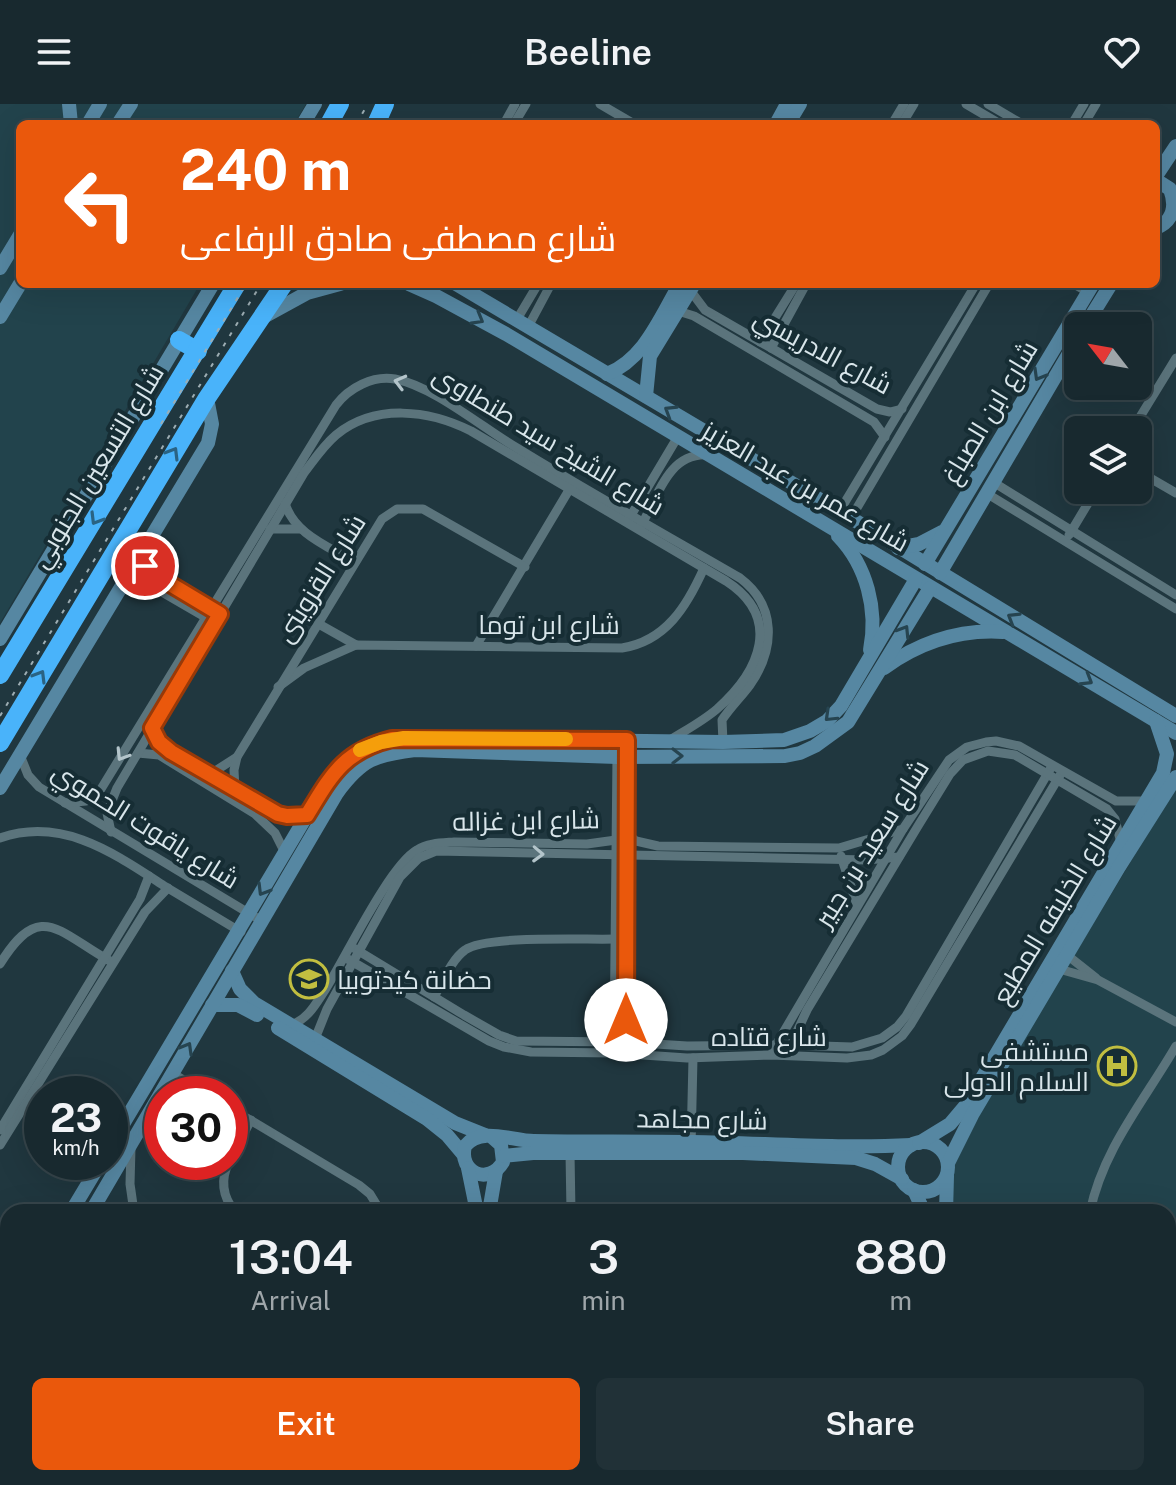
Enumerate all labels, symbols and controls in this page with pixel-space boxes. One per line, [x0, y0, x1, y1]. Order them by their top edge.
icon: menu [32, 30, 76, 74]
icon: heart [1100, 30, 1144, 74]
text: Beeline [524, 31, 652, 73]
text: 240 m [180, 137, 351, 203]
icon: left [48, 152, 152, 256]
text: شارع مصطفى صادق الرفاعى [180, 217, 616, 259]
street label: شارع الادريسي [747, 302, 897, 404]
one-way arrow [469, 309, 484, 325]
north arrow [1064, 312, 1152, 400]
map controls [1064, 312, 1152, 504]
street label: شارع ابن الصباغ [934, 335, 1045, 490]
street label: شارع التسعين الجنوبي [24, 359, 175, 576]
street label: شارع الشيخ سيد طنطاوى [427, 359, 670, 523]
one-way arrow [1033, 366, 1049, 381]
one-way arrow [394, 374, 408, 391]
one-way arrow [665, 406, 679, 421]
street label: شارع عمر بن عبد العزيز [694, 413, 915, 560]
button: layers [1064, 416, 1152, 504]
one-way arrow [164, 447, 179, 462]
street label: شارع القزوينى [268, 508, 373, 649]
one-way arrow [90, 510, 105, 525]
pin [111, 532, 179, 600]
icon: arrive [123, 544, 167, 588]
street label: شارع ابن توما [478, 609, 620, 642]
one-way arrow [1007, 612, 1022, 628]
one-way arrow [894, 625, 909, 640]
one-way arrow [30, 670, 46, 685]
one-way arrow [1078, 670, 1093, 686]
one-way arrow [825, 706, 839, 721]
one-way arrow [116, 746, 131, 761]
one-way arrow [671, 747, 684, 765]
street label: شارع سعيد بن جبير [806, 754, 937, 935]
street label: شارع ياقوت الحموي [44, 755, 245, 899]
street label: شارع ابن غزاله [452, 803, 600, 839]
street label: شارع الخليفه المطيع [985, 809, 1124, 1010]
one-way arrow [532, 846, 545, 863]
one-way arrow [257, 881, 273, 896]
school or university icon: حضانة كيدتوبيا [288, 958, 330, 1000]
place label: حضانة كيدتوبيا [337, 964, 492, 995]
position arrow [584, 978, 668, 1062]
street label: شارع قتاده [711, 1021, 827, 1054]
place label: مستشفى السلام الدولى [944, 1036, 1089, 1100]
one-way arrow [177, 1042, 193, 1057]
hospital icon: مستشفى السلام الدولى [1096, 1045, 1138, 1087]
speed limit sign: 30 [144, 1076, 248, 1180]
text: 23 [50, 1094, 102, 1141]
street label: شارع مجاهد [636, 1102, 768, 1138]
text: km/h [52, 1136, 100, 1160]
text: 13:04 [229, 1228, 353, 1285]
text: 3 [588, 1228, 619, 1285]
text: 880 [854, 1228, 947, 1285]
text: Arrival [251, 1285, 331, 1316]
text: min [581, 1285, 626, 1316]
text: m [890, 1285, 912, 1316]
button: Exit [32, 1378, 580, 1470]
button: Share [596, 1378, 1144, 1470]

